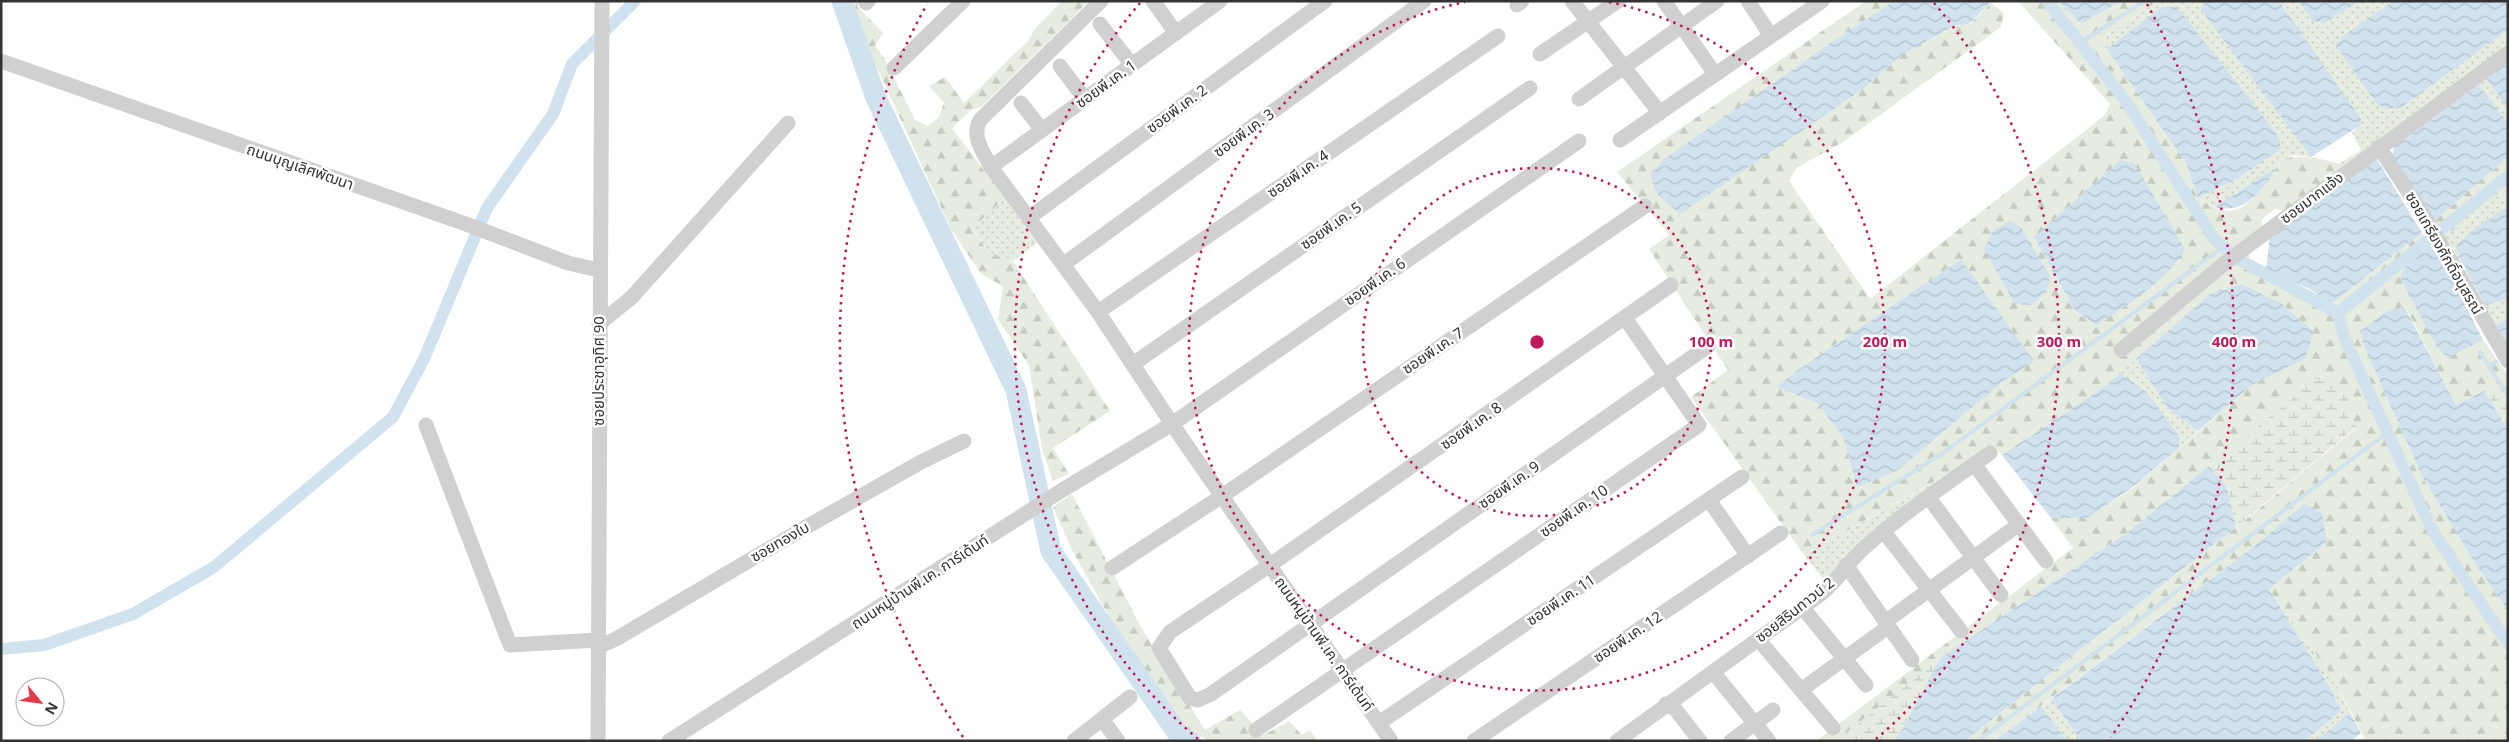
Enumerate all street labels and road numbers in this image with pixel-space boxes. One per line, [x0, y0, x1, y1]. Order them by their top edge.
street label: ซอยพี.เค. 1 [1071, 54, 1140, 112]
street label: ซอยพี.เค. 2 [1142, 79, 1211, 137]
street label: ซอยพี.เค. 3 [1209, 103, 1278, 161]
street label: ถนนบุญเลิศพัฒนา [244, 138, 356, 194]
street label: ซอยพี.เค. 4 [1263, 145, 1332, 202]
street label: ซอยมากแจ้ง [2276, 167, 2347, 228]
street label: ซอยเกรียงศักดิ์อนุสรณ์ [2402, 187, 2488, 318]
street label: ซอยพี.เค. 5 [1296, 197, 1365, 254]
street label: ซอยพี.เค. 6 [1340, 253, 1409, 310]
street label: ซอยประชาอุทิศ 90 [588, 316, 608, 426]
street label: ซอยพี.เค. 7 [1398, 322, 1467, 378]
street label: ซอยพี.เค. 8 [1436, 397, 1505, 454]
street label: ซอยพี.เค. 9 [1474, 456, 1543, 513]
street label: ซอยพี.เค. 10 [1535, 479, 1611, 541]
street label: ซอยทองใบ [746, 516, 813, 566]
street label: ถนนหมู่บ้านพี.เค. การ์เด้นท์ [847, 529, 992, 633]
street label: ซอยพี.เค. 11 [1522, 569, 1599, 630]
street label: ถนนหมู่บ้านพี.เค. การ์เด้นท์ [1271, 572, 1379, 715]
street label: ซอยสิรินทาวน์ 2 [1751, 572, 1838, 646]
street label: ซอยพี.เค. 12 [1589, 606, 1666, 667]

